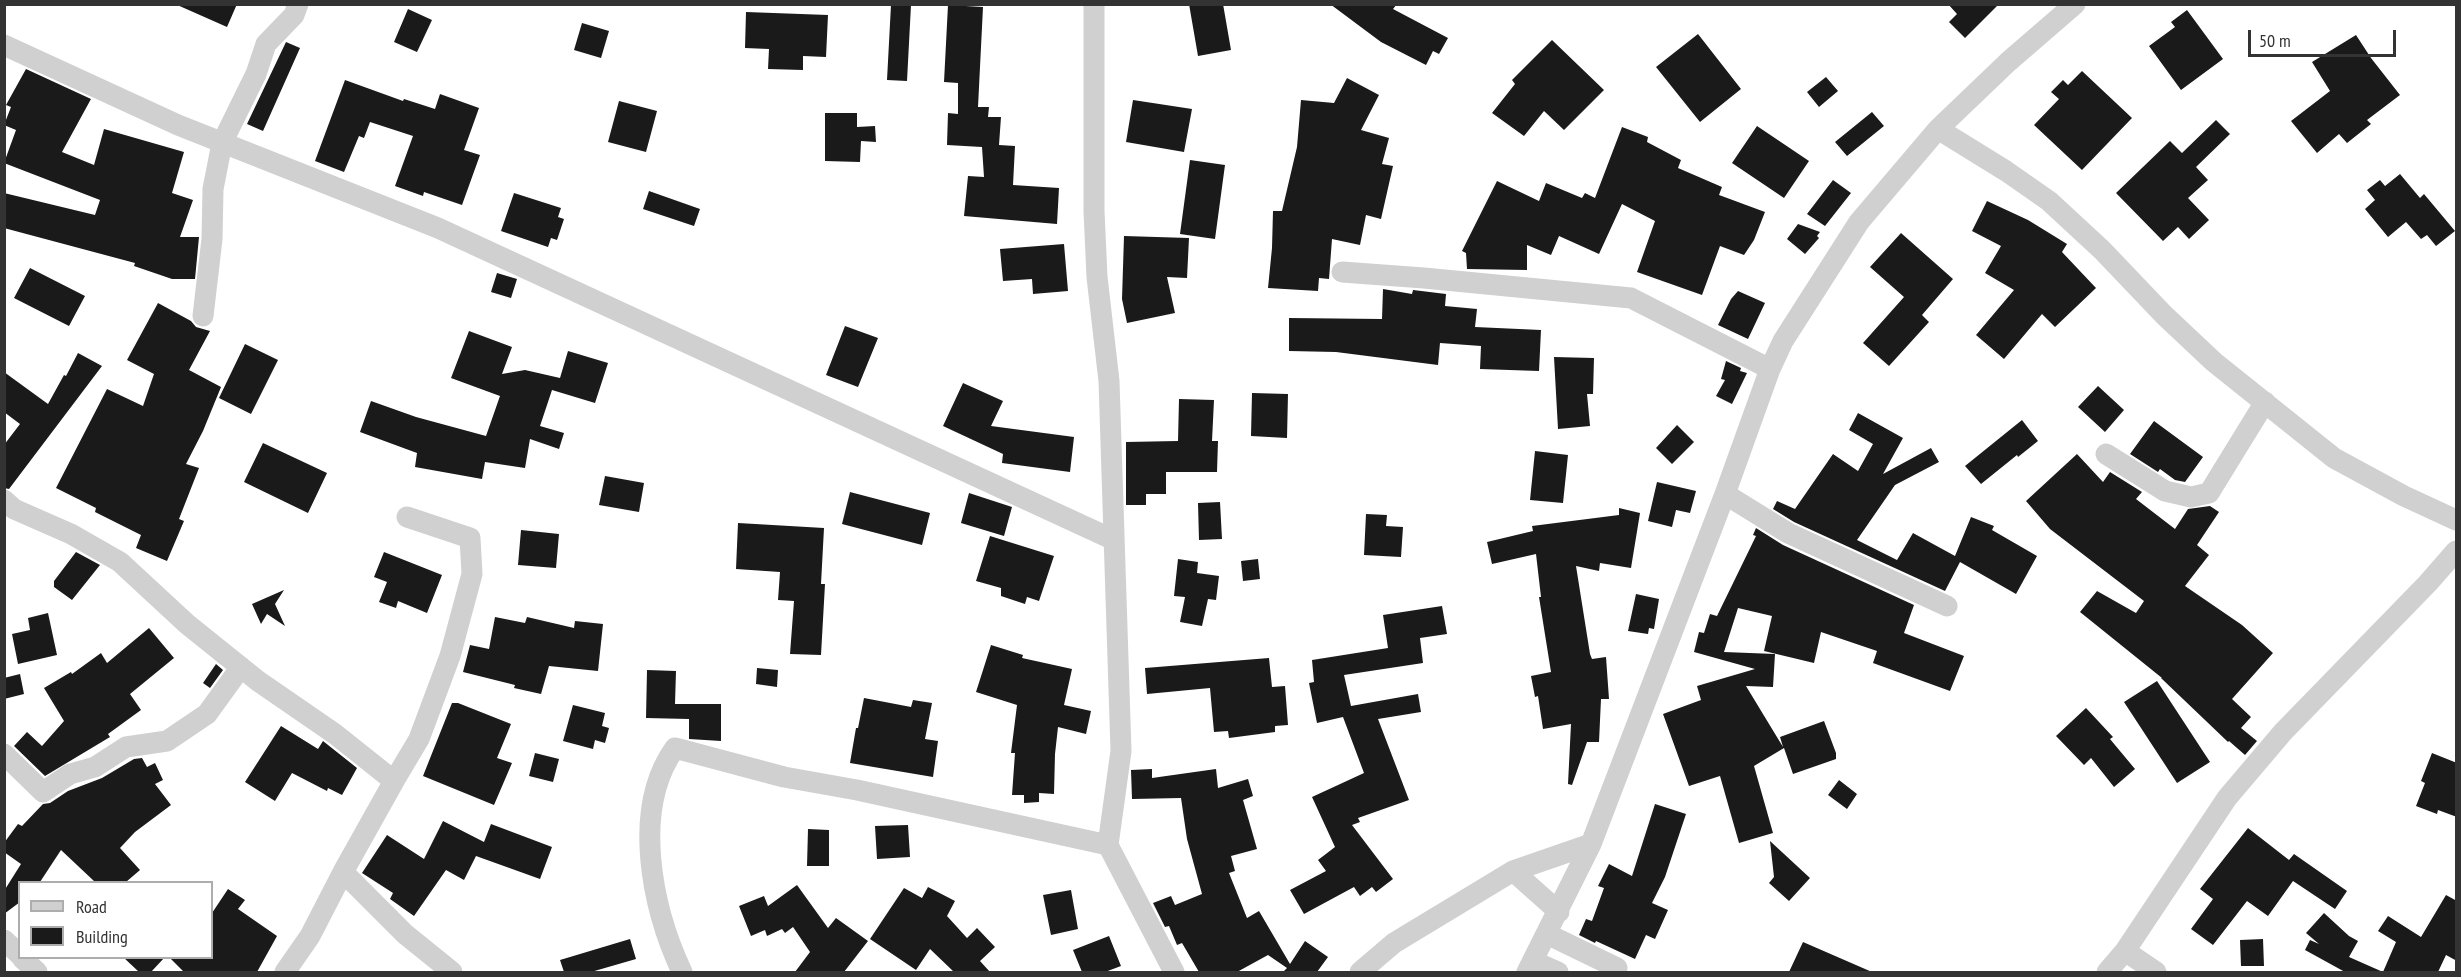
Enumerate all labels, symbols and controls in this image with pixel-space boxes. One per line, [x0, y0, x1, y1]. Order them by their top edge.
scale bar [2251, 18, 2400, 56]
text: 50 m [2259, 29, 2291, 52]
legend [18, 881, 213, 959]
text: Road [76, 895, 107, 918]
text: Building [76, 925, 128, 948]

